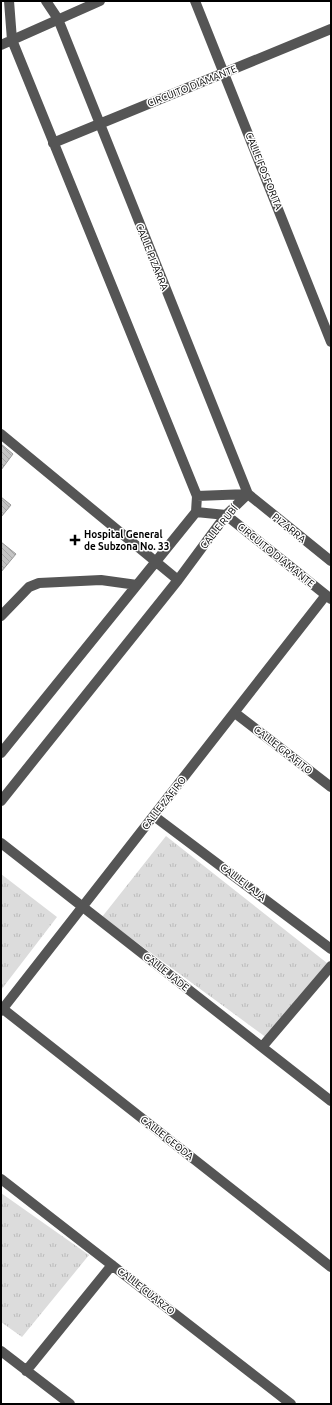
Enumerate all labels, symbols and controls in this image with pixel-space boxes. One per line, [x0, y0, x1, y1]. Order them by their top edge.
street label: CIRCUITO DIAMANTE [146, 63, 239, 109]
street label: CALLE FOSFORITA [243, 131, 285, 212]
street label: CALLE PIZARRA [134, 222, 171, 292]
street label: CALLE RUBÍ [197, 502, 240, 551]
street label: PIZARRA [270, 511, 308, 545]
street label: CIRCUITO DIAMANTE [235, 521, 317, 590]
place label: Hospital General de Subzona No. 33 [84, 529, 169, 552]
marker: Hospital General de Subzona No. 33 [69, 534, 81, 546]
street label: CALLE GRAFITO [251, 724, 315, 777]
street label: CALLE ZAFIRO [140, 774, 189, 832]
street label: CALLE LAJA [218, 861, 268, 903]
street label: CALLE JADE [141, 951, 191, 994]
street label: CALLE GEODA [138, 1114, 196, 1162]
street label: CALLE CUARZO [115, 1265, 177, 1317]

